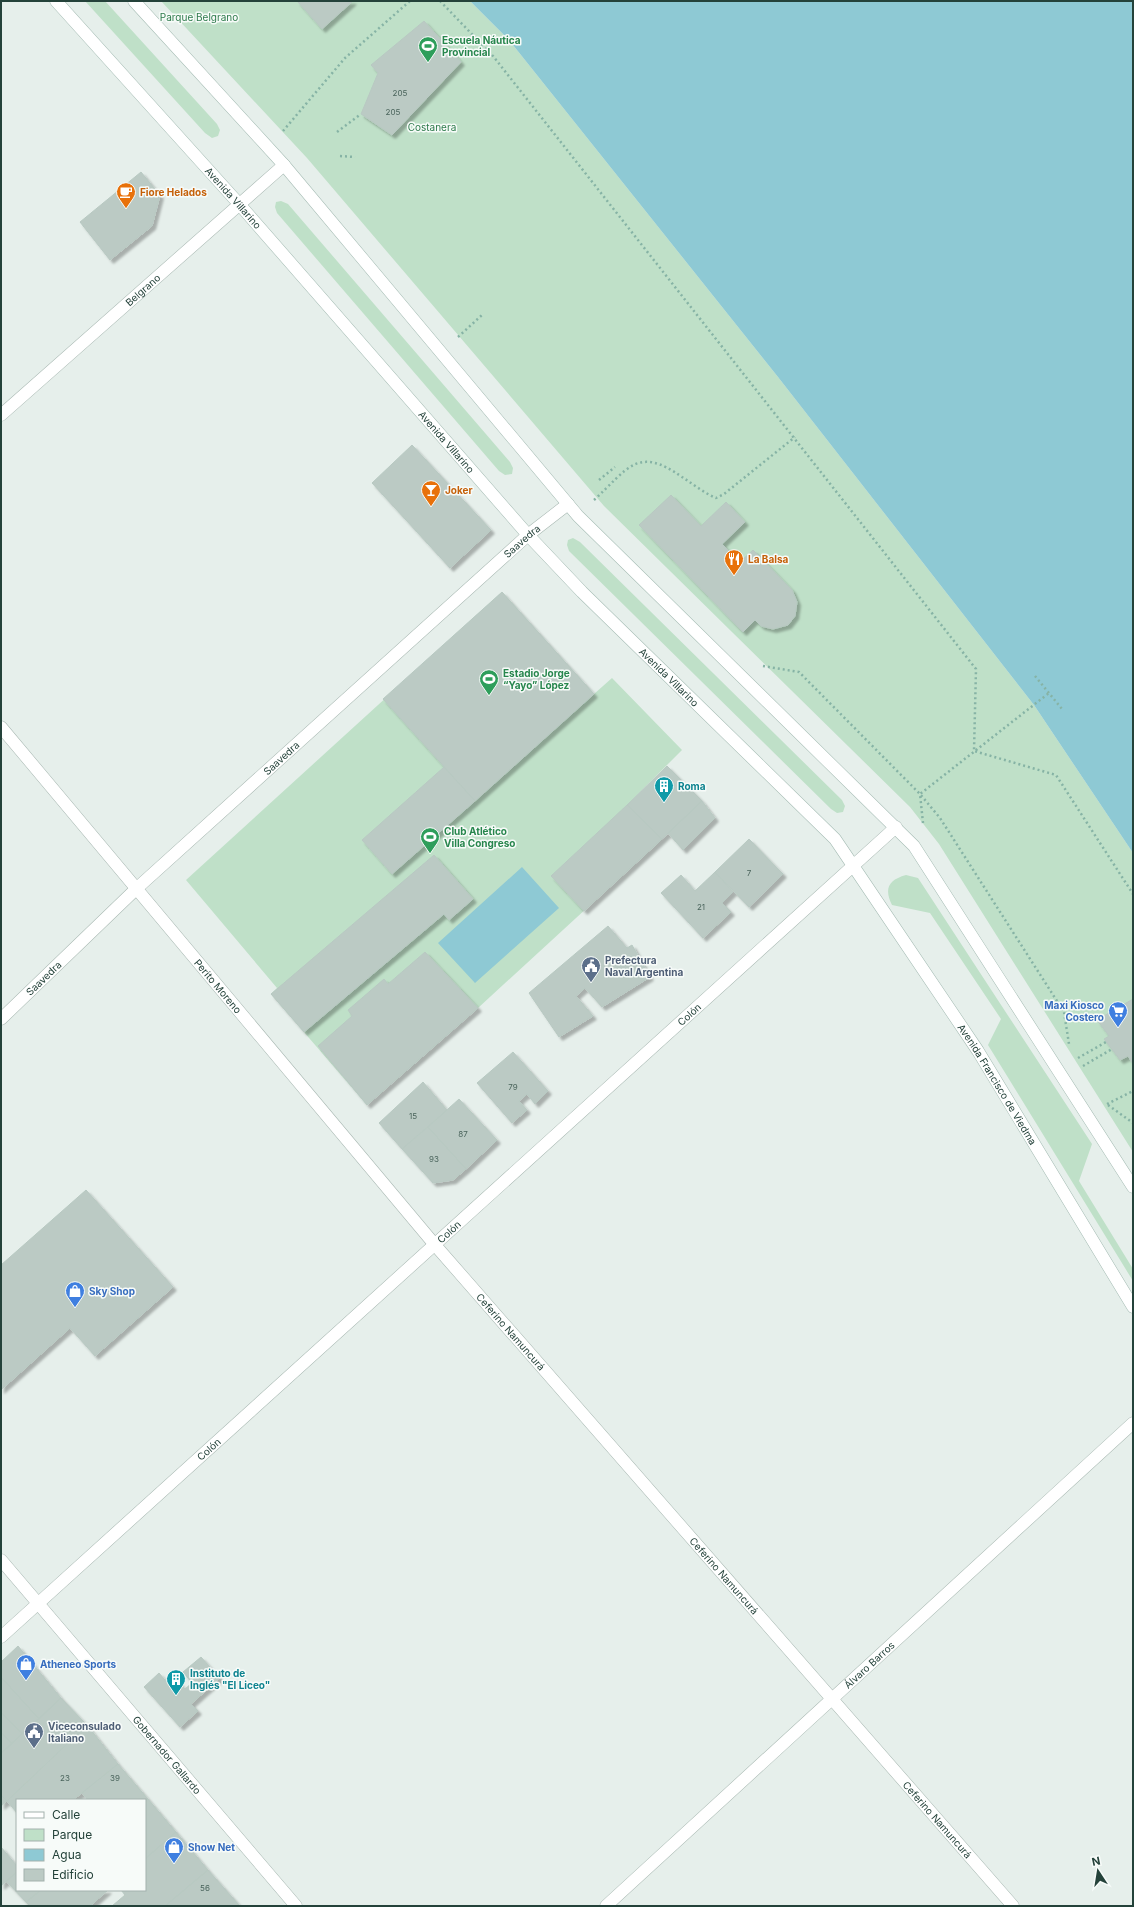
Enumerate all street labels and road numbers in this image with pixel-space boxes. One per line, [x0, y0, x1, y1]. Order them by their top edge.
street label: Avenida Villarino [203, 165, 264, 231]
street label: Belgrano [123, 271, 162, 308]
street label: Avenida Villarino [416, 408, 477, 475]
street label: Saavedra [501, 522, 542, 560]
street label: Avenida Villarino [637, 645, 701, 709]
street label: Saavedra [261, 739, 302, 777]
street label: Perito Moreno [192, 957, 244, 1016]
street label: Saavedra [23, 958, 64, 998]
street label: Colón [675, 1001, 703, 1028]
street label: Avenida Francisco de Viedma [955, 1022, 1039, 1147]
street label: Colón [435, 1218, 463, 1245]
street label: Ceferino Namuncurá [474, 1291, 548, 1373]
street label: Colón [194, 1435, 223, 1463]
street label: Ceferino Namuncurá [687, 1535, 761, 1617]
street label: Álvaro Barros [841, 1639, 897, 1691]
street label: Gobernador Gallardo [130, 1713, 204, 1796]
street label: Ceferino Namuncurá [901, 1779, 974, 1860]

